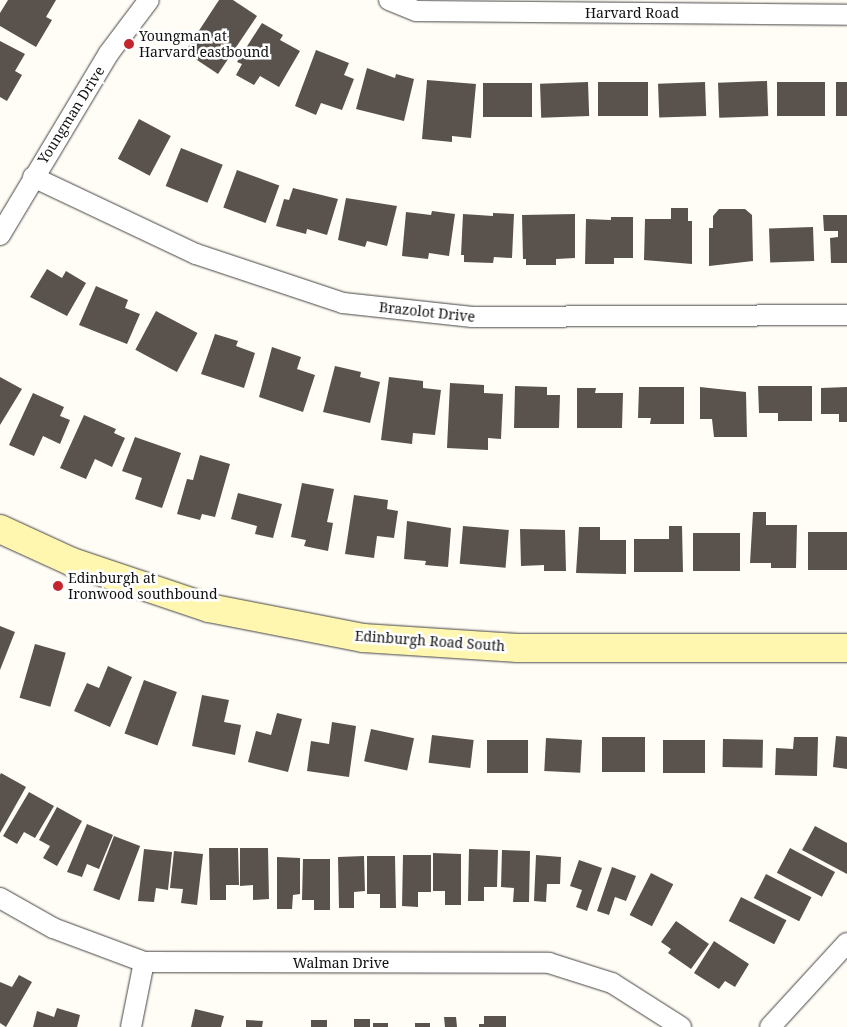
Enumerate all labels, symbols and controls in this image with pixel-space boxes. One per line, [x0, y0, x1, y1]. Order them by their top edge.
street label: Harvard Road [585, 5, 679, 21]
place label: Youngman at Harvard eastbound [139, 28, 269, 60]
marker: Youngman at Harvard eastbound [123, 38, 135, 50]
street label: Youngman Drive [34, 63, 108, 167]
street label: Brazolot Drive [378, 299, 476, 325]
place label: Edinburgh at Ironwood southbound [68, 570, 218, 602]
marker: Edinburgh at Ironwood southbound [52, 580, 64, 592]
street label: Edinburgh Road South [354, 627, 506, 655]
street label: Walman Drive [293, 955, 389, 971]

